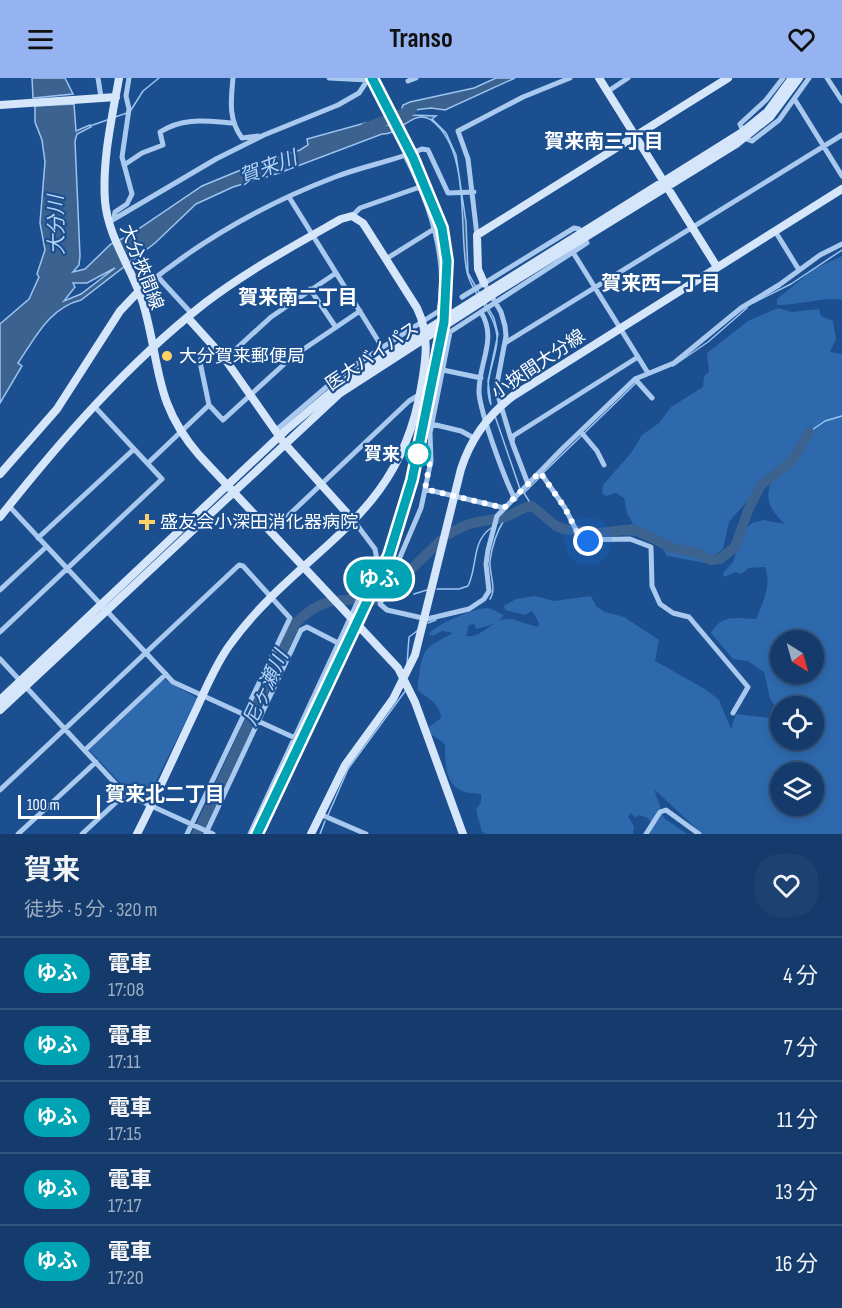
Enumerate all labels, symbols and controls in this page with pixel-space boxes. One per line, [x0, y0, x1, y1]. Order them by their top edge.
icon: menu [24, 23, 57, 56]
text: Transo [389, 23, 453, 55]
icon: heart [785, 23, 818, 56]
district label: 賀来南三丁目 [544, 130, 664, 154]
water label: 賀来川 [236, 145, 303, 190]
water label: 大分川 [44, 193, 70, 255]
street label: 大分挾間線 [116, 221, 167, 313]
district label: 賀来西一丁目 [601, 272, 721, 296]
district label: 賀来南二丁目 [238, 286, 358, 310]
street label: 医大バイパス [322, 318, 423, 395]
street label: 小挾間大分線 [488, 326, 589, 403]
place label: 大分賀来郵便局 [179, 346, 305, 367]
marker: 大分賀来郵便局 [160, 349, 174, 363]
marker: 賀来 [405, 441, 431, 467]
place label: 賀来 [364, 444, 400, 465]
place label: 盛友会小深田消化器病院 [160, 512, 358, 533]
marker: 盛友会小深田消化器病院 [138, 513, 156, 531]
your location [573, 526, 603, 556]
line badge: ゆふ [352, 560, 406, 598]
text: ゆふ [358, 567, 400, 592]
north arrow [770, 630, 824, 684]
map controls [770, 630, 824, 816]
water label: 尼ヶ瀬川 [238, 645, 295, 730]
button: locate [770, 696, 824, 750]
button: layers [770, 762, 824, 816]
district label: 賀来北二丁目 [105, 783, 225, 807]
scale bar [18, 792, 100, 820]
text: 100 m [27, 796, 60, 815]
text: 賀来 [24, 854, 80, 887]
button: heart [755, 854, 818, 917]
text: 徒歩 · 5 分 · 320 m [24, 898, 157, 922]
text: 電車 [108, 951, 152, 978]
text: ゆふ [36, 961, 78, 986]
text: 4 分 [783, 963, 818, 990]
text: 17:08 [108, 978, 144, 1002]
text: 電車 [108, 1023, 152, 1050]
text: ゆふ [36, 1033, 78, 1058]
text: 7 分 [784, 1035, 818, 1062]
text: 17:11 [108, 1050, 141, 1074]
text: 電車 [108, 1095, 152, 1122]
text: ゆふ [36, 1105, 78, 1130]
text: 11 分 [777, 1107, 818, 1134]
text: 17:15 [108, 1122, 142, 1146]
text: 電車 [108, 1167, 152, 1194]
text: ゆふ [36, 1177, 78, 1202]
text: 13 分 [776, 1179, 818, 1206]
text: 17:17 [108, 1194, 142, 1218]
text: 電車 [108, 1239, 152, 1266]
text: ゆふ [36, 1249, 78, 1274]
text: 16 分 [775, 1251, 818, 1278]
text: 17:20 [108, 1266, 144, 1290]

